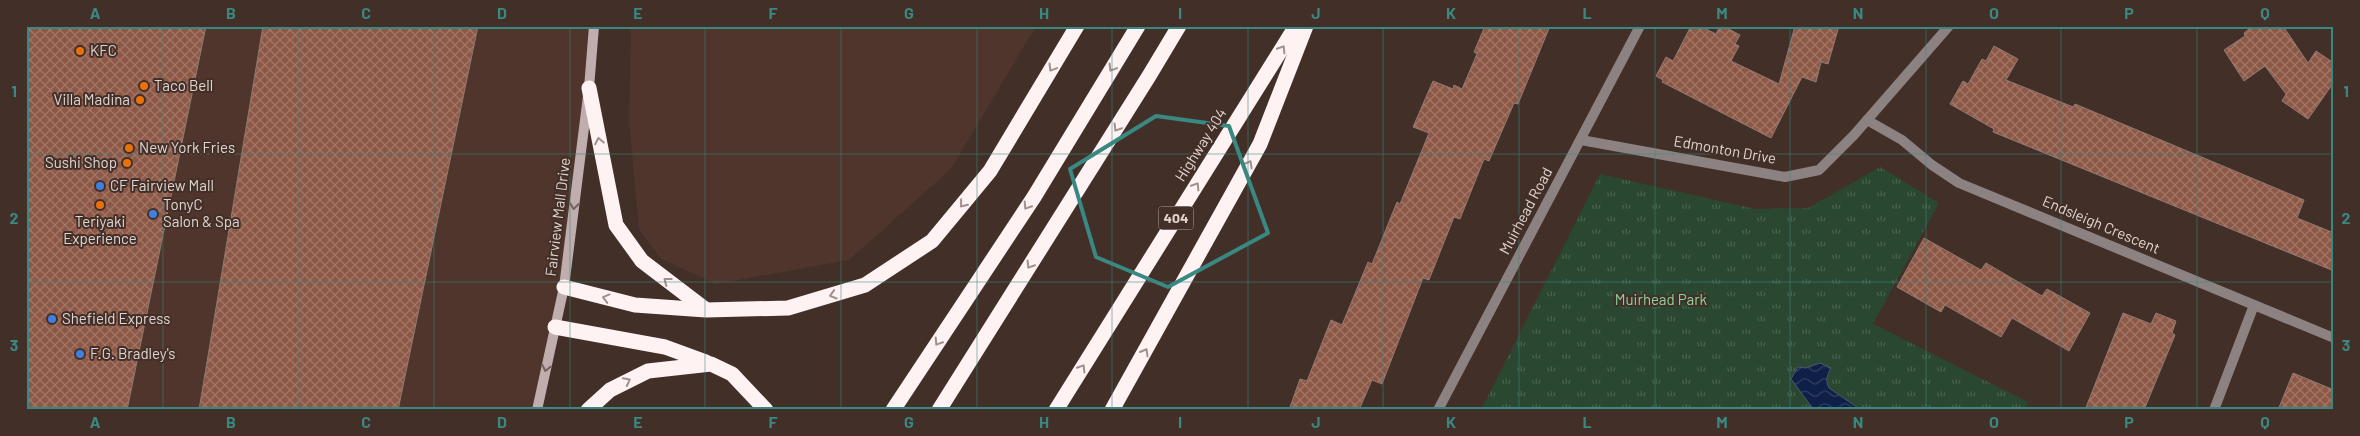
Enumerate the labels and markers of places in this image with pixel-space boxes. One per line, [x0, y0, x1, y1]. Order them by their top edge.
place label: KFC [90, 41, 117, 59]
marker: KFC [74, 45, 86, 57]
place label: Taco Bell [154, 76, 213, 94]
marker: Taco Bell [138, 80, 150, 92]
place label: Villa Madina [54, 90, 130, 108]
marker: Villa Madina [134, 94, 146, 106]
place label: New York Fries [139, 138, 235, 156]
marker: New York Fries [123, 142, 135, 154]
place label: Sushi Shop [45, 153, 117, 171]
marker: Sushi Shop [121, 157, 133, 169]
place label: CF Fairview Mall [110, 176, 214, 194]
marker: CF Fairview Mall [94, 180, 106, 192]
place label: TonyC Salon & Spa [163, 195, 240, 230]
marker: Teriyaki Experience [94, 199, 106, 211]
marker: TonyC Salon & Spa [147, 208, 159, 220]
place label: Teriyaki Experience [63, 212, 137, 247]
place label: Shefield Express [62, 309, 171, 327]
marker: Shefield Express [46, 313, 58, 325]
place label: F.G. Bradley's [90, 344, 176, 362]
marker: F.G. Bradley's [74, 348, 86, 360]

